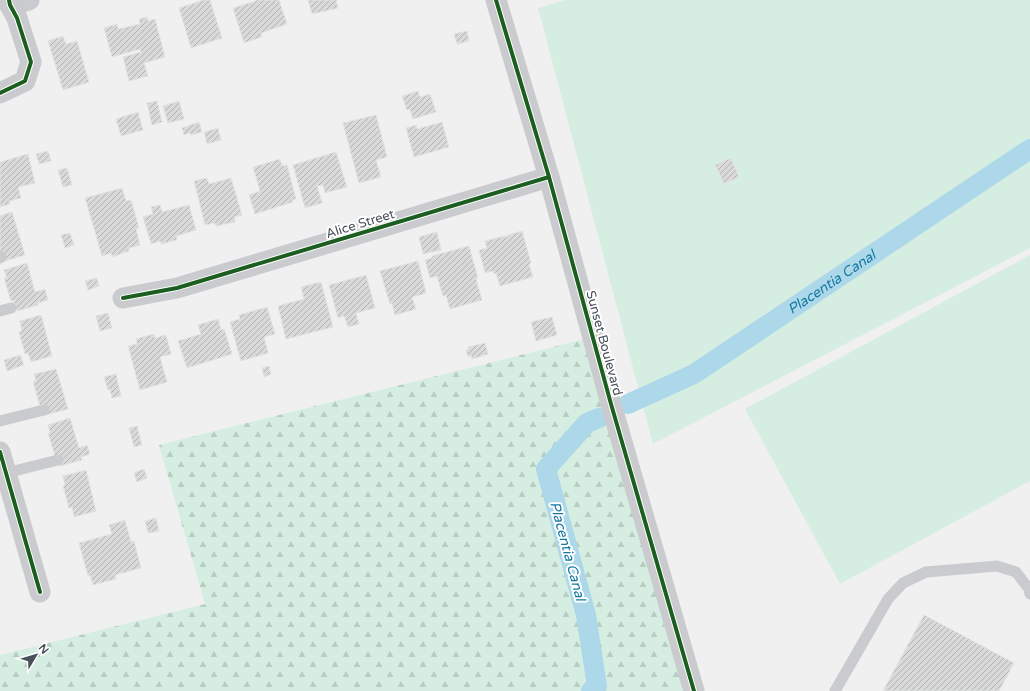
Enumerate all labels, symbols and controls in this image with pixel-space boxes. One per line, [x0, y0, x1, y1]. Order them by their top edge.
street label: Alice Street [324, 206, 397, 242]
water label: Placentia Canal [785, 246, 880, 318]
street label: Sunset Boulevard [582, 289, 626, 398]
water label: Placentia Canal [546, 500, 589, 604]
north arrow [16, 635, 56, 675]
text: N [36, 642, 51, 657]

